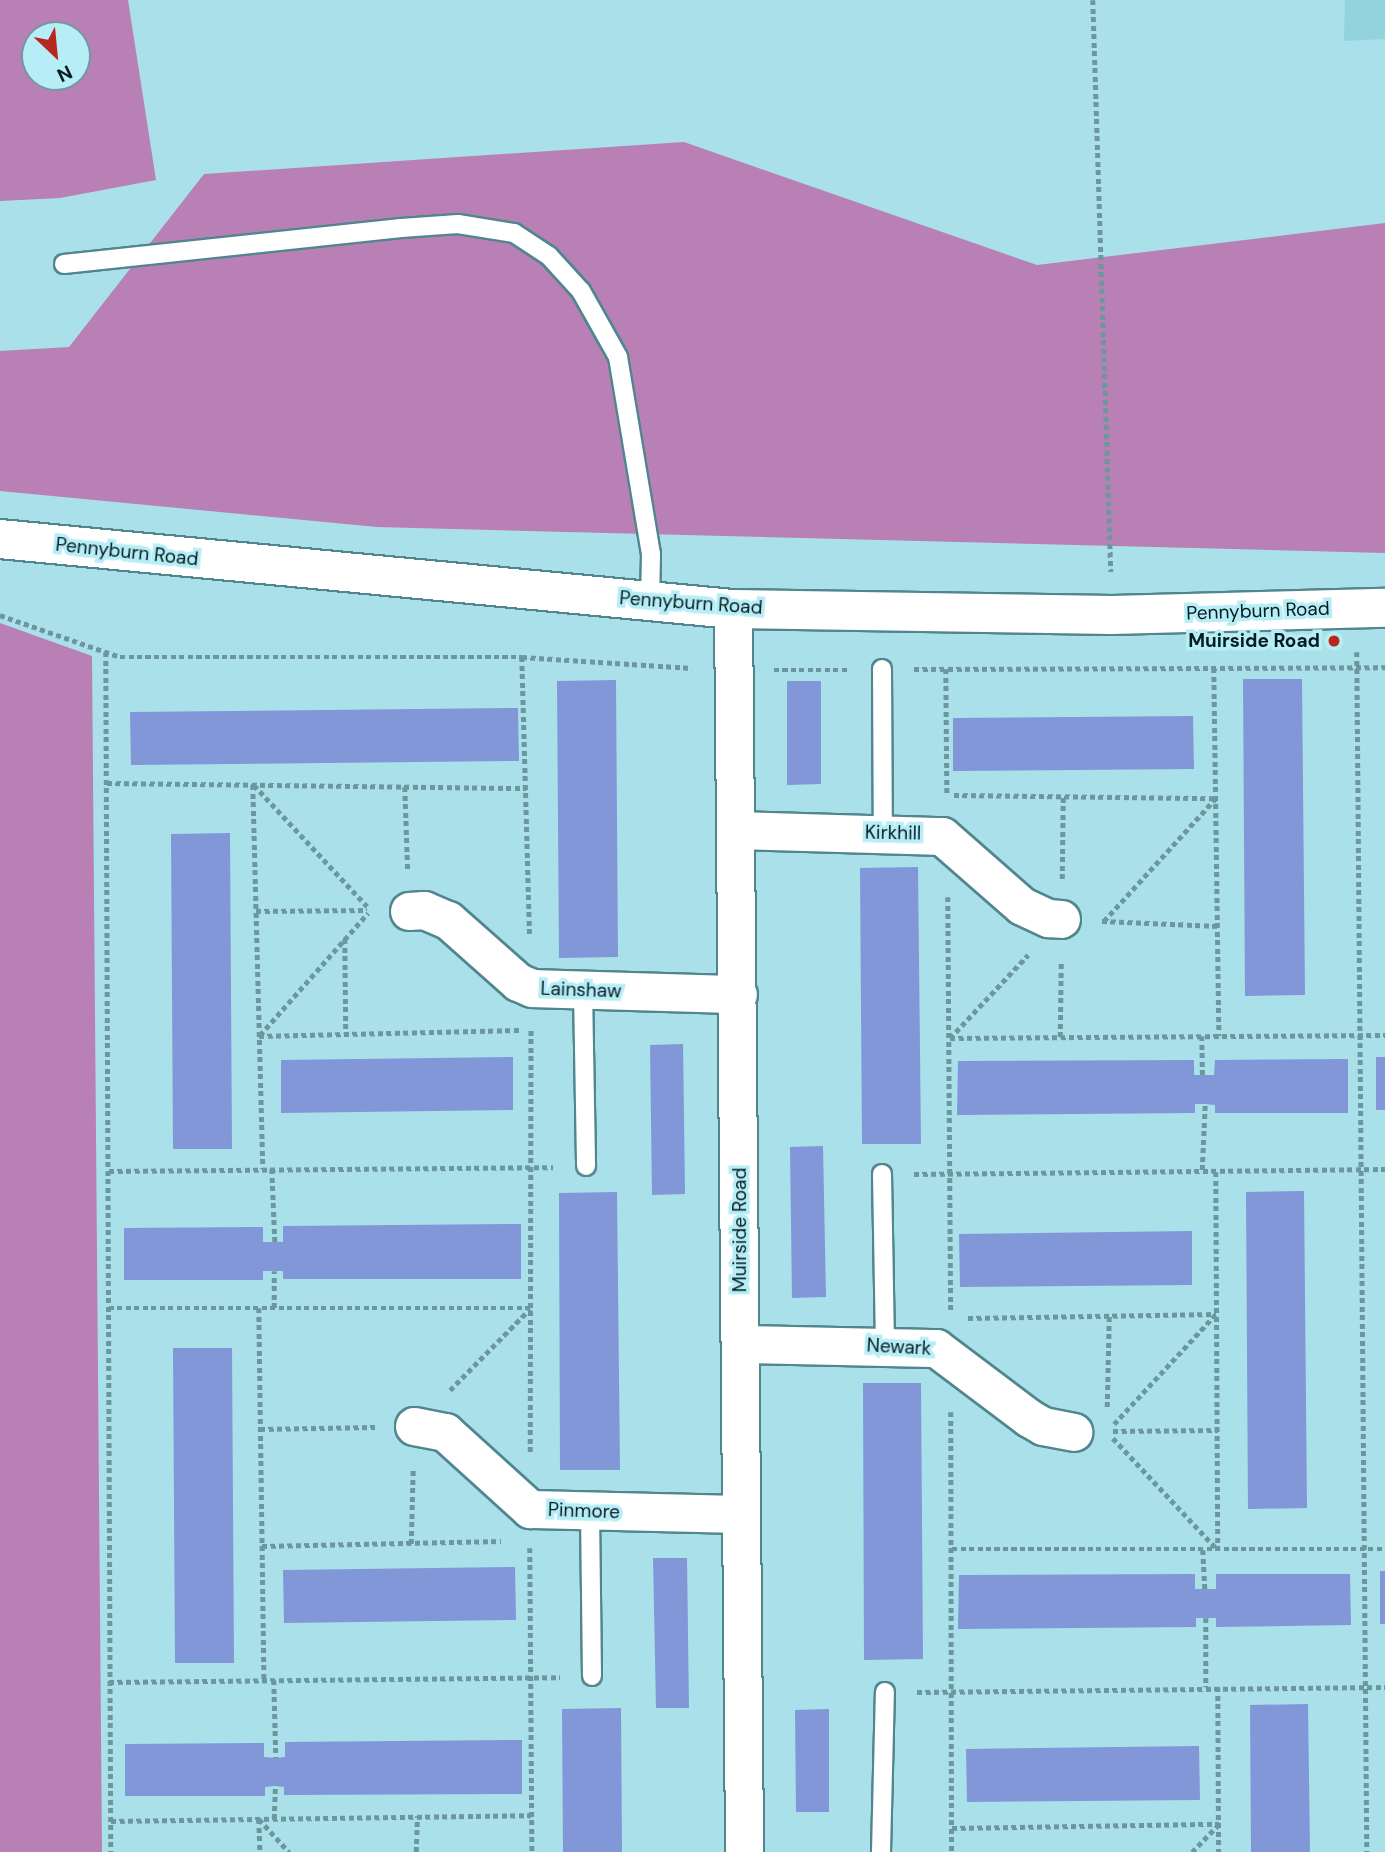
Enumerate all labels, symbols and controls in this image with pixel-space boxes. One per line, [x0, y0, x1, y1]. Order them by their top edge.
north arrow [21, 21, 91, 91]
text: N [53, 59, 76, 88]
street label: Pennyburn Road [55, 533, 199, 571]
street label: Pennyburn Road [619, 587, 763, 619]
street label: Pennyburn Road [1186, 597, 1330, 625]
place label: Muirside Road [1188, 630, 1320, 652]
marker: Muirside Road [1326, 633, 1342, 649]
street label: Kirkhill [865, 821, 921, 845]
street label: Lainshaw [540, 977, 622, 1003]
street label: Muirside Road [729, 1168, 751, 1292]
street label: Newark [866, 1334, 932, 1360]
street label: Pinmore [548, 1498, 620, 1524]

